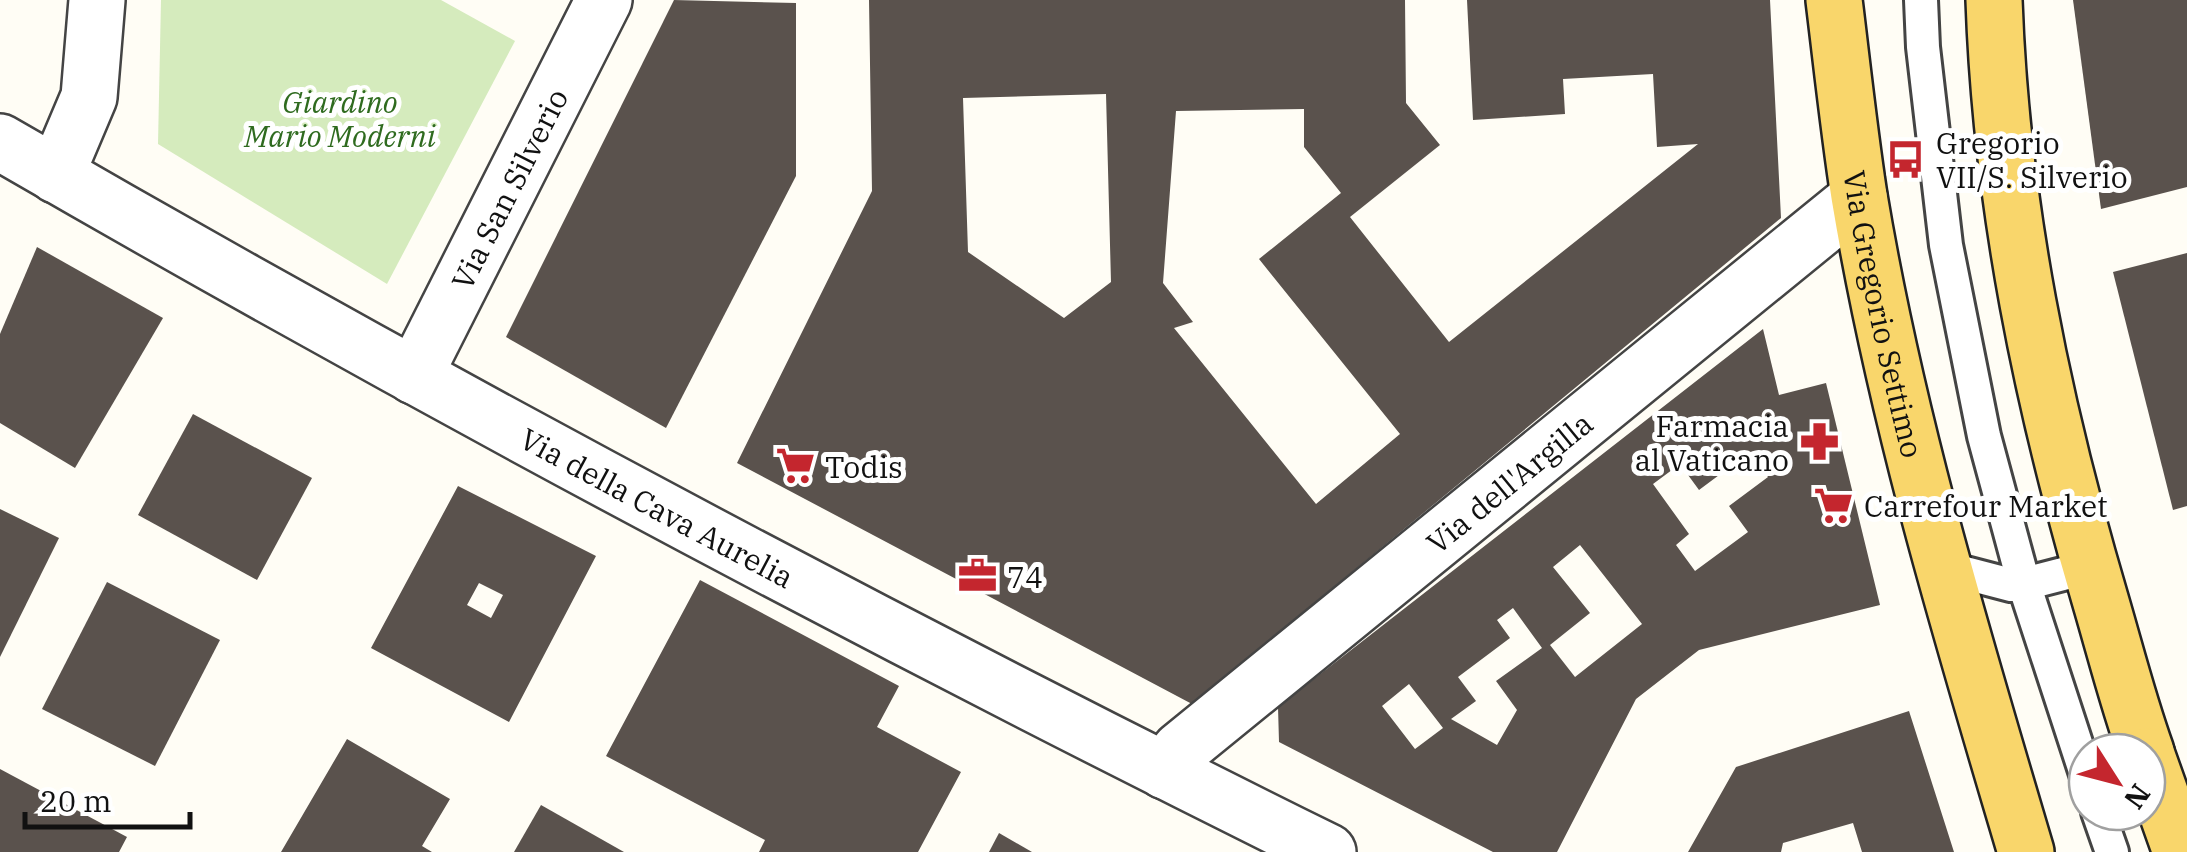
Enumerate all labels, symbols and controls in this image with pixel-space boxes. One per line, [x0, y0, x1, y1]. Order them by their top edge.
park label: Giardino Mario Moderni [243, 82, 436, 155]
street label: Via San Silverio [442, 82, 576, 296]
place label: Gregorio VII/S. Silverio [1936, 123, 2128, 196]
bus stop icon: Gregorio VII/S. Silverio [1885, 138, 1927, 180]
street label: Via Gregorio Settimo [1836, 168, 1933, 461]
street label: Via dell'Argilla [1418, 403, 1600, 561]
place label: Farmacia al Vaticano [1635, 406, 1789, 479]
street label: Via della Cava Aurelia [514, 418, 801, 596]
pharmacy icon: Farmacia al Vaticano [1798, 421, 1840, 463]
supermarket icon: Todis [774, 445, 816, 487]
place label: Todis [825, 447, 903, 486]
supermarket icon: Carrefour Market [1813, 484, 1855, 526]
place label: Carrefour Market [1864, 486, 2108, 525]
office icon: 74 [956, 555, 998, 597]
place label: 74 [1007, 557, 1043, 596]
north arrow [2067, 732, 2167, 832]
scale bar [25, 767, 190, 829]
text: N [2116, 777, 2159, 817]
text: 20 m [40, 781, 112, 820]

